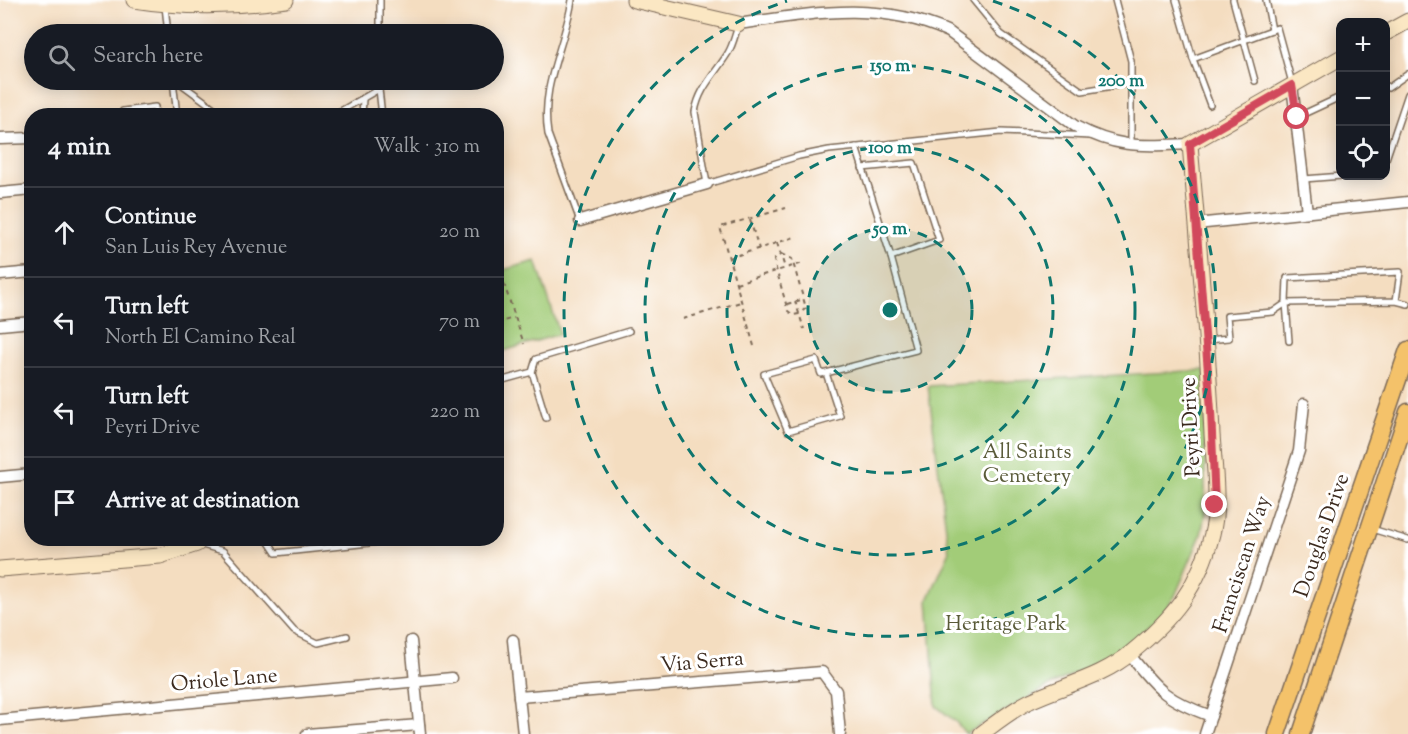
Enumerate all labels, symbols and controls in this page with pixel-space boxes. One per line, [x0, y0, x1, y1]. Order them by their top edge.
map controls [1336, 18, 1390, 180]
button: + [1336, 18, 1390, 72]
search box [24, 24, 504, 90]
icon: search [45, 41, 78, 74]
text: Search here [93, 41, 203, 73]
text: 150 m [870, 54, 910, 80]
text: 200 m [1098, 69, 1144, 95]
button: − [1336, 72, 1390, 126]
route start [1283, 103, 1309, 129]
button: locate [1336, 126, 1390, 180]
text: 4 min [48, 129, 111, 166]
text: Walk · 310 m [373, 133, 480, 162]
text: 100 m [868, 136, 912, 162]
text: Continue [105, 202, 196, 234]
icon: ahead [48, 216, 81, 249]
text: 50 m [871, 217, 907, 243]
text: 20 m [439, 218, 480, 247]
text: San Luis Rey Avenue [105, 234, 287, 263]
text: Turn left [105, 292, 188, 324]
centre of rings [880, 300, 900, 320]
icon: left [48, 306, 81, 339]
text: 70 m [439, 308, 480, 337]
text: North El Camino Real [105, 324, 296, 353]
street label: Peyri Drive [1174, 376, 1210, 477]
text: Turn left [105, 382, 188, 414]
icon: left [48, 396, 81, 429]
text: 220 m [430, 398, 480, 427]
text: Peyri Drive [105, 414, 200, 443]
park label: All Saints Cemetery [982, 438, 1072, 492]
street label: Douglas Drive [1288, 470, 1358, 602]
icon: arrive [48, 486, 81, 519]
text: Arrive at destination [105, 486, 300, 518]
route end [1201, 491, 1227, 517]
street label: Franciscan Way [1207, 492, 1279, 637]
park label: Heritage Park [945, 610, 1067, 640]
street label: Via Serra [659, 644, 745, 682]
street label: Oriole Lane [169, 661, 279, 701]

